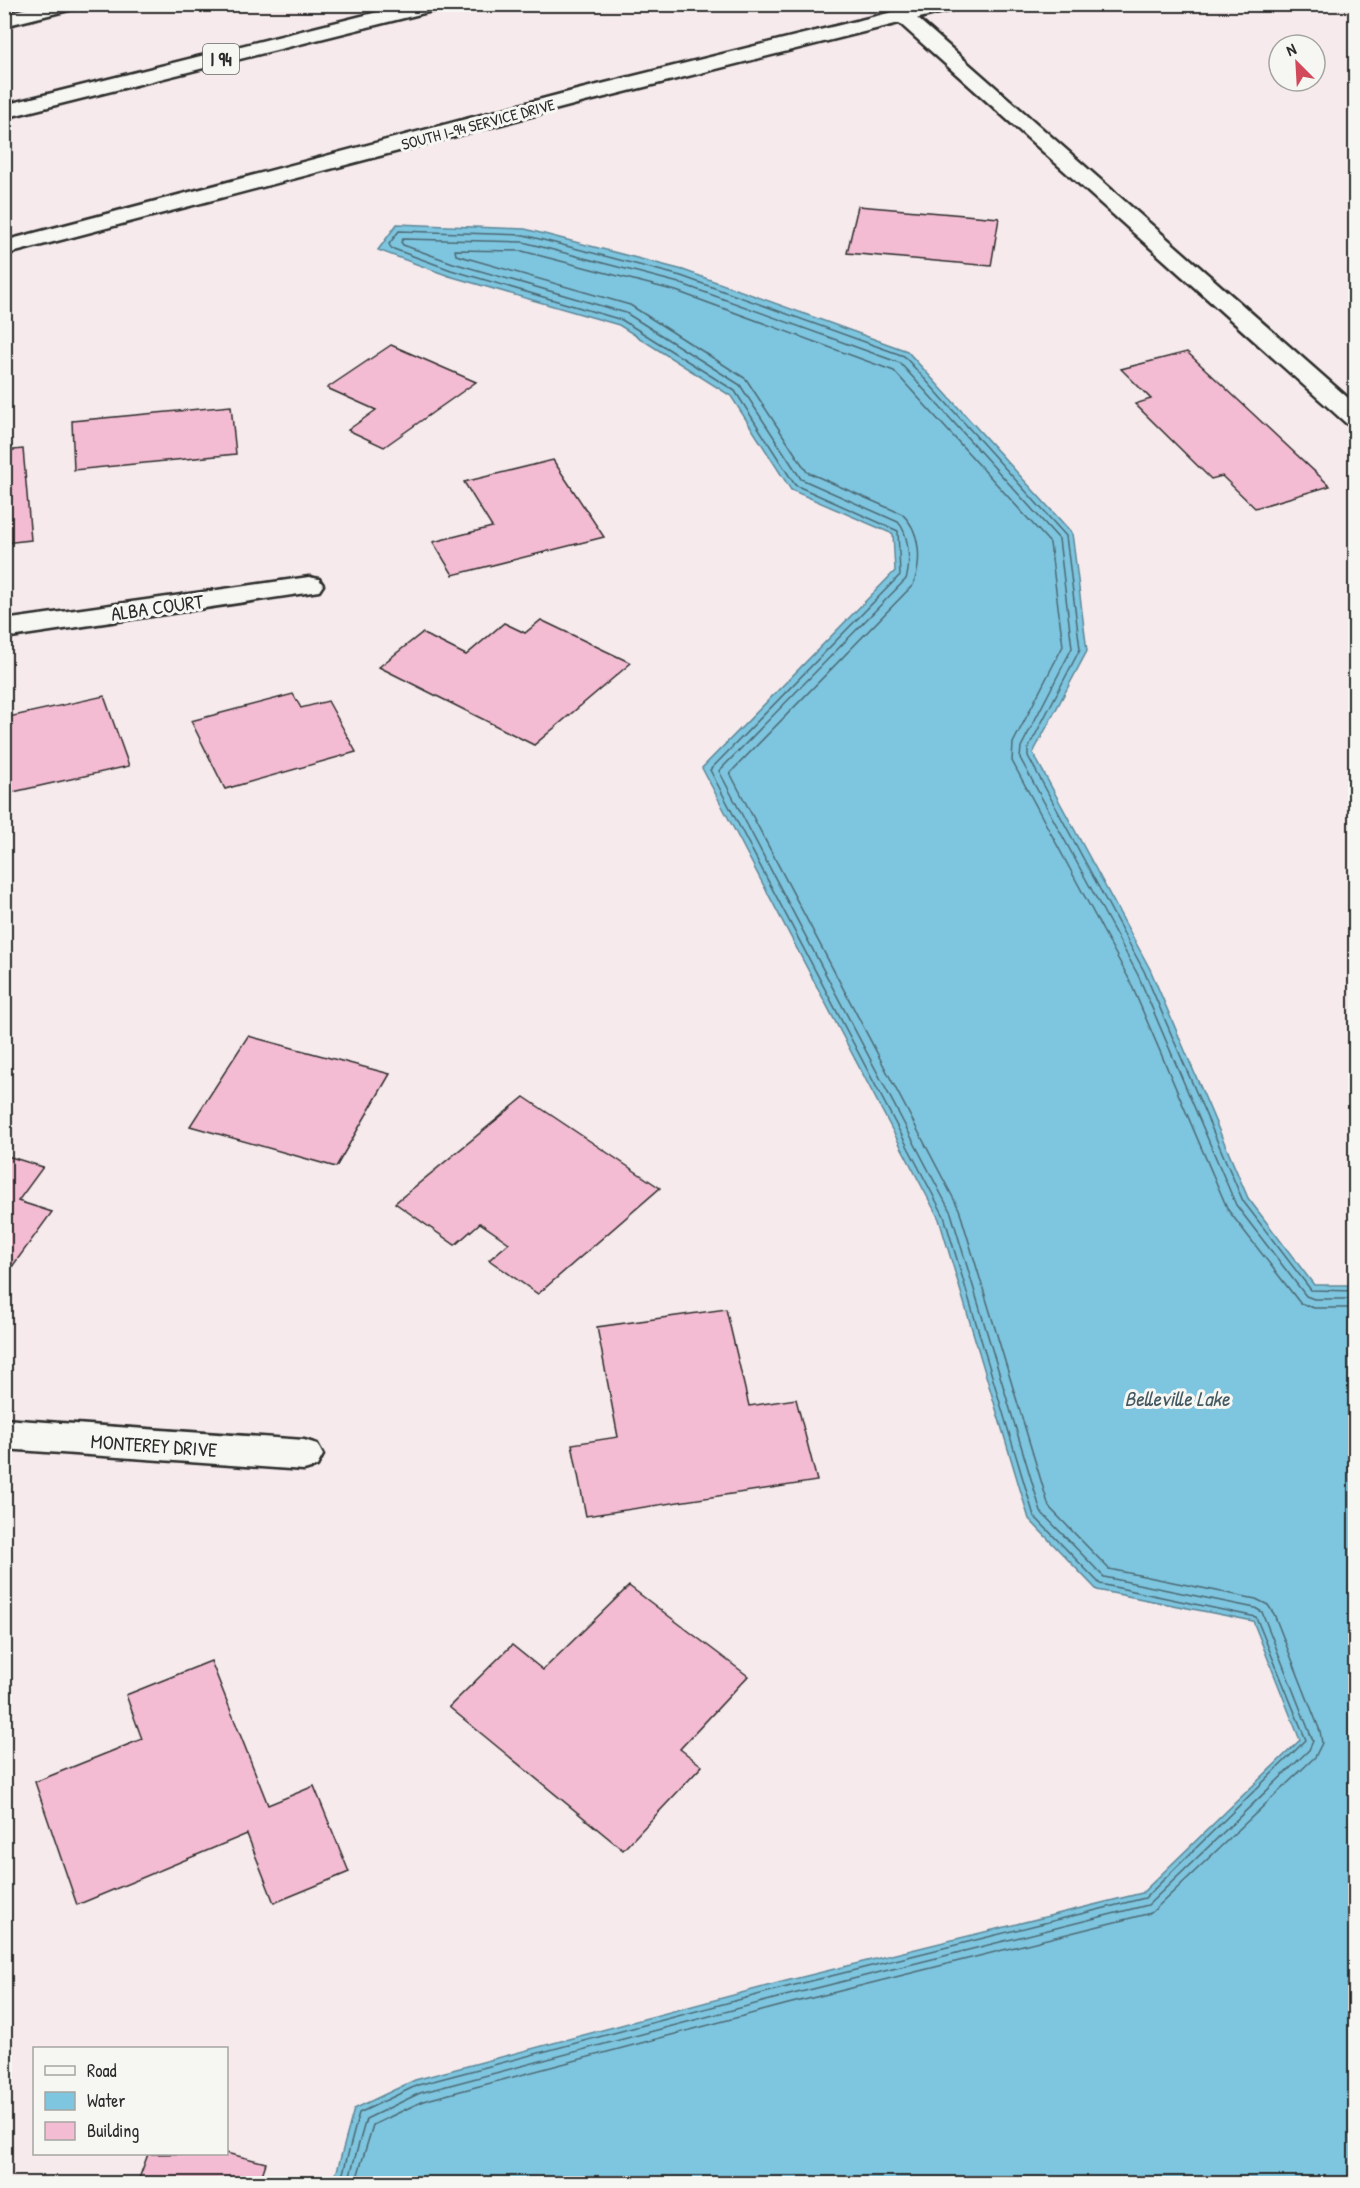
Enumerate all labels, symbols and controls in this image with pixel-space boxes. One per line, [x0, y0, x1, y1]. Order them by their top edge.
north arrow [1267, 33, 1327, 93]
text: N [1283, 37, 1300, 61]
road number: I 94 [203, 44, 239, 74]
street label: SOUTH I-94 SERVICE DRIVE [399, 93, 557, 155]
street label: ALBA COURT [109, 587, 206, 627]
water label: Belleville Lake [1125, 1384, 1231, 1413]
street label: MONTEREY DRIVE [90, 1427, 218, 1463]
legend [33, 2047, 228, 2155]
text: Road [87, 2058, 117, 2083]
text: Water [87, 2088, 125, 2113]
text: Building [87, 2118, 139, 2143]

